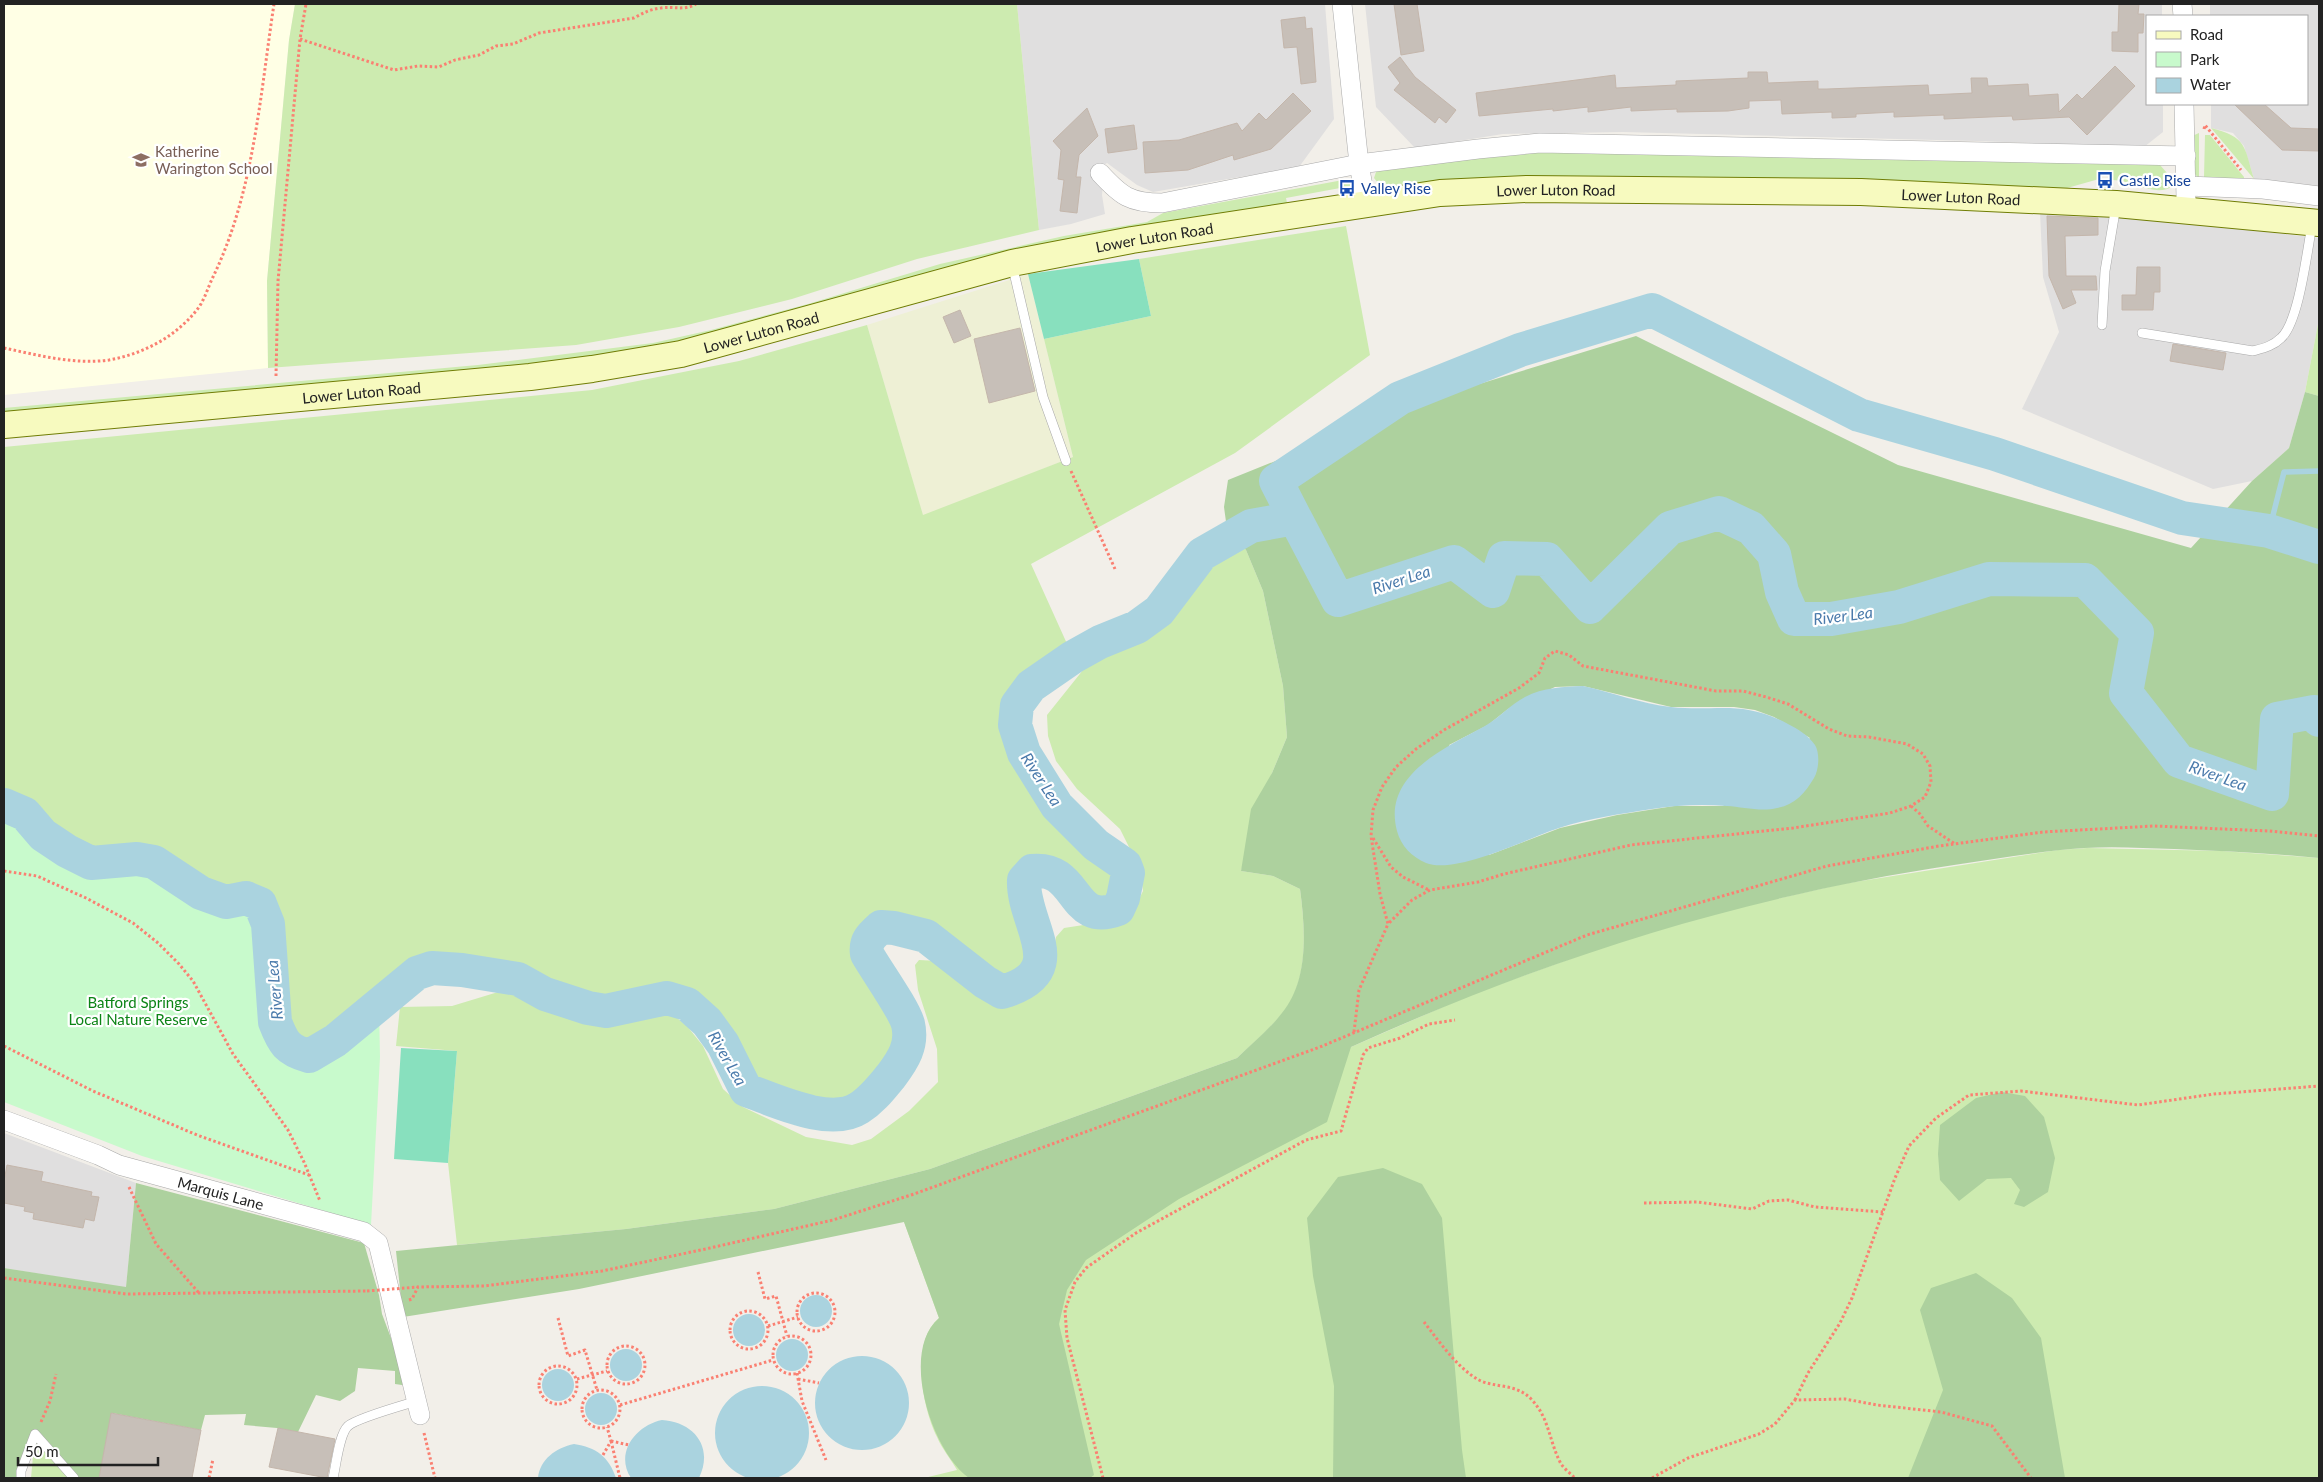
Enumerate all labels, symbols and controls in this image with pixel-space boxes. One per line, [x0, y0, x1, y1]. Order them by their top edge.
legend [2146, 15, 2308, 105]
text: Road [2190, 25, 2223, 43]
text: Park [2190, 50, 2220, 68]
text: Water [2190, 75, 2231, 93]
place label: Katherine Warington School [155, 142, 273, 177]
school or university icon: Katherine Warington School [131, 150, 151, 170]
bus stop icon: Castle Rise [2095, 170, 2115, 190]
place label: Castle Rise [2119, 171, 2191, 189]
bus stop icon: Valley Rise [1337, 178, 1357, 198]
place label: Valley Rise [1361, 179, 1431, 197]
street label: Lower Luton Road [1496, 180, 1616, 199]
street label: Lower Luton Road [1901, 185, 2021, 208]
street label: Lower Luton Road [1094, 219, 1215, 256]
street label: Lower Luton Road [701, 308, 821, 356]
street label: Lower Luton Road [301, 378, 422, 407]
water label: River Lea [1370, 561, 1432, 597]
water label: River Lea [1812, 602, 1874, 628]
water label: River Lea [1018, 749, 1066, 809]
water label: River Lea [2187, 756, 2249, 794]
water label: River Lea [262, 959, 286, 1021]
park label: Batford Springs Local Nature Reserve [68, 993, 208, 1028]
water label: River Lea [705, 1027, 751, 1089]
street label: Marquis Lane [176, 1172, 266, 1213]
scale bar [18, 1434, 158, 1466]
text: 50 m [25, 1442, 59, 1460]

